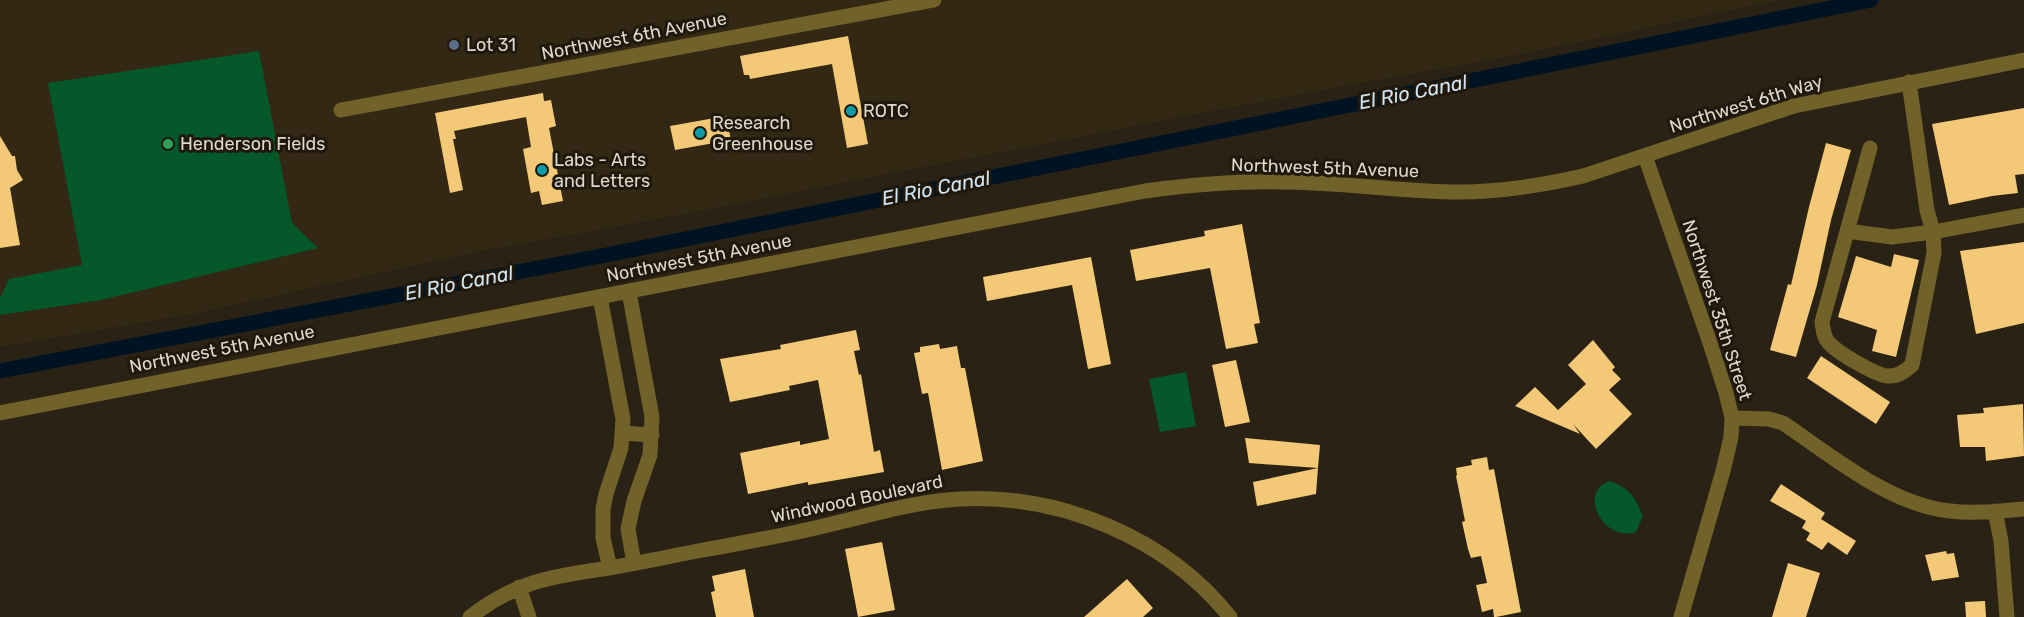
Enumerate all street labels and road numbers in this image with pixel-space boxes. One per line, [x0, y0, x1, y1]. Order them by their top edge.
street label: Northwest 6th Avenue [539, 7, 729, 65]
street label: Northwest 6th Way [1667, 70, 1825, 138]
street label: Northwest 5th Avenue [1231, 154, 1419, 182]
street label: Northwest 35th Street [1677, 217, 1757, 403]
street label: Northwest 5th Avenue [605, 229, 793, 287]
street label: Northwest 5th Avenue [128, 320, 316, 378]
street label: Windwood Boulevard [769, 470, 945, 528]

